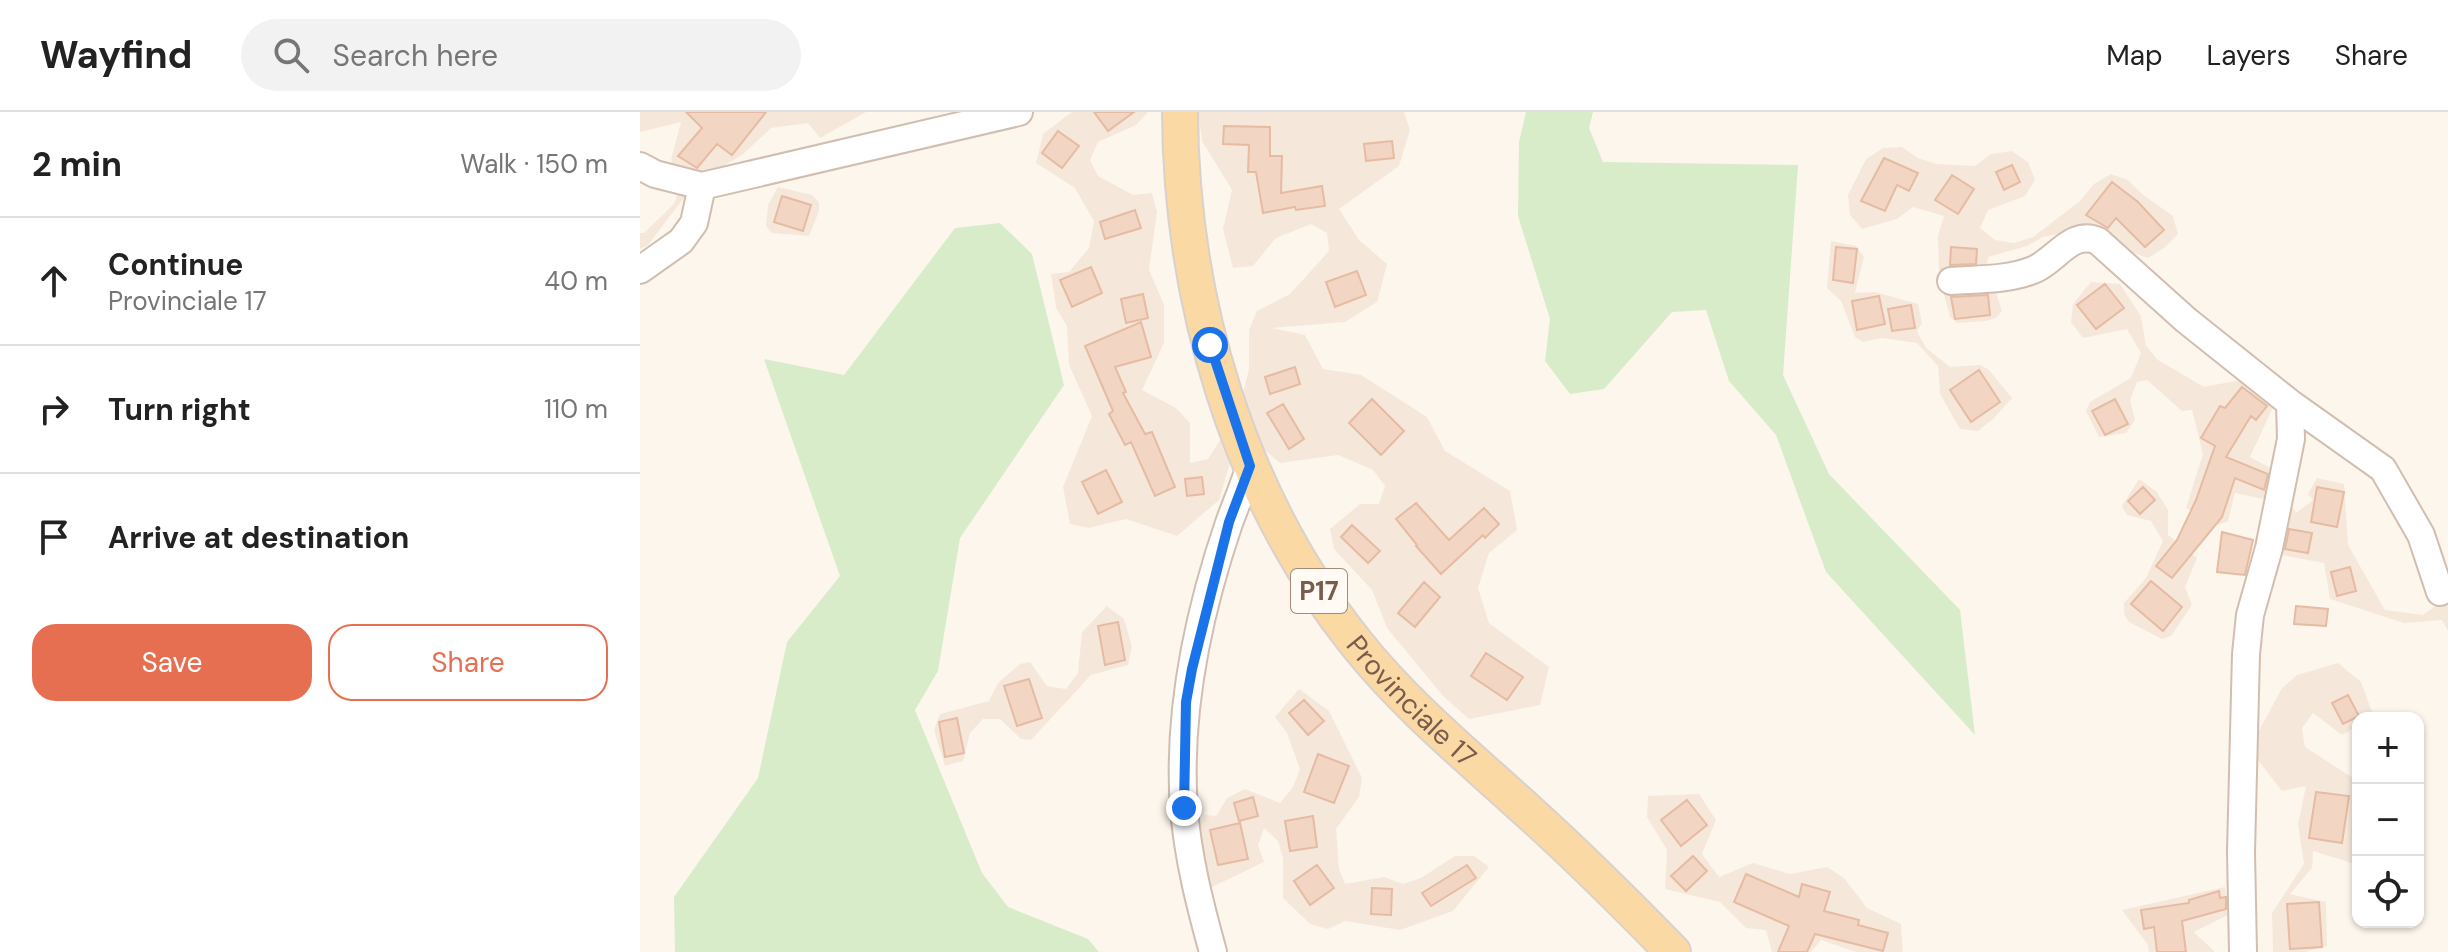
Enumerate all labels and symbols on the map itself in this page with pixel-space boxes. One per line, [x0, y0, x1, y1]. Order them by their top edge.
route start [1192, 327, 1228, 363]
road number: P17 [1291, 569, 1347, 613]
street label: Provinciale 17 [1338, 628, 1484, 775]
route end [1166, 790, 1202, 826]

